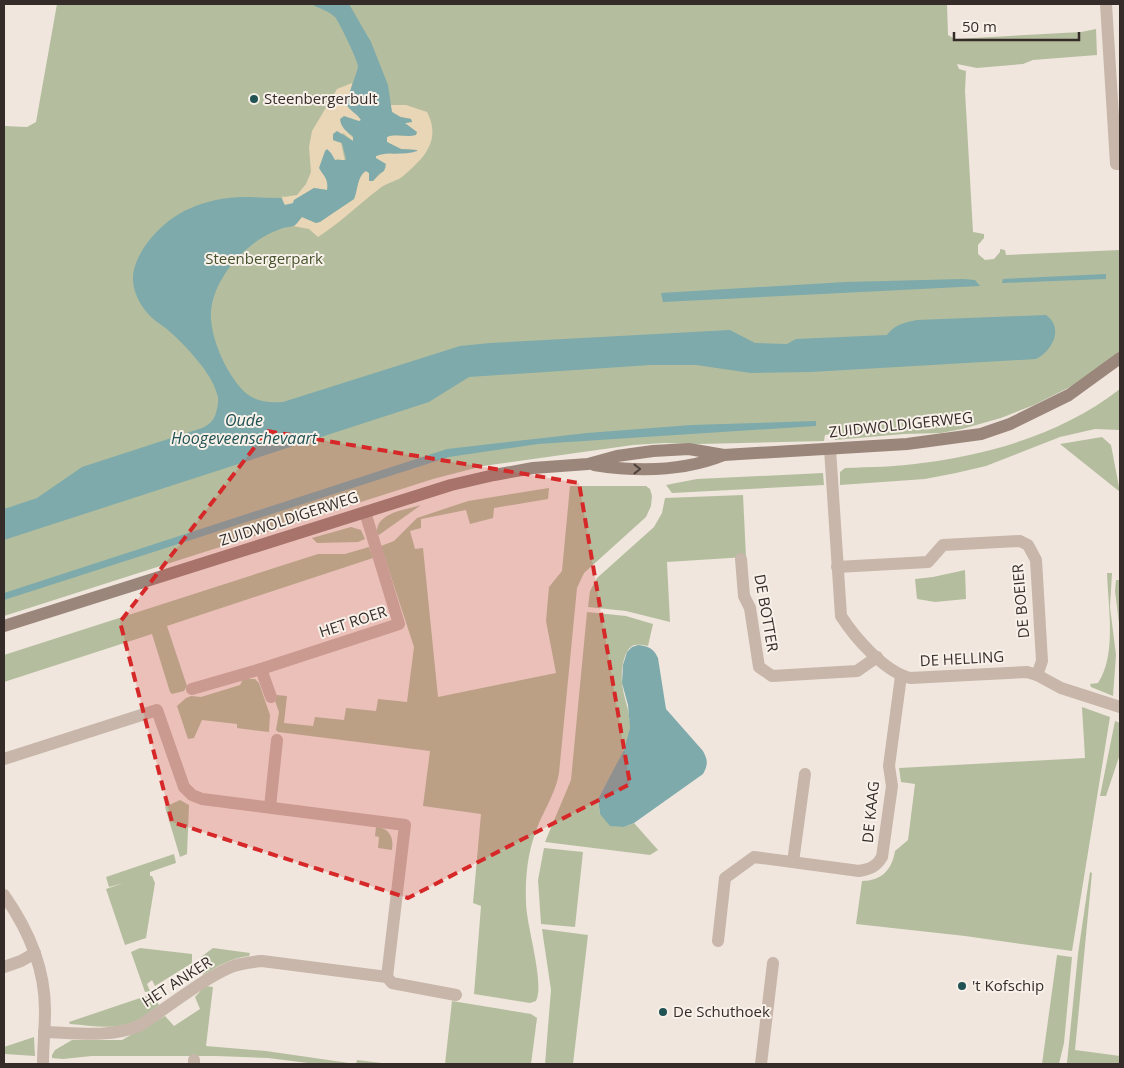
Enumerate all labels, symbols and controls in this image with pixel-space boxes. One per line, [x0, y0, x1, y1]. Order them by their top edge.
scale bar [954, 10, 1079, 42]
text: 50 m [962, 16, 997, 36]
place label: Steenbergerbult [264, 88, 378, 108]
marker: Steenbergerbult [248, 93, 260, 105]
park label: Steenbergerpark [205, 248, 323, 268]
street label: ZUIDWOLDIGERWEG [828, 407, 974, 442]
water label: Oude Hoogeveenschevaart [171, 409, 318, 449]
one-way arrow [633, 464, 641, 474]
street label: ZUIDWOLDIGERWEG [217, 486, 361, 550]
street label: DE BOEIER [1007, 562, 1033, 639]
street label: DE BOTTER [750, 572, 784, 654]
street label: HET ROER [316, 600, 390, 641]
street label: DE HELLING [919, 646, 1005, 670]
street label: DE KAAG [857, 780, 883, 844]
street label: HET ANKER [138, 951, 216, 1011]
place label: 't Kofschip [972, 975, 1044, 995]
marker: 't Kofschip [956, 980, 968, 992]
place label: De Schuthoek [673, 1001, 770, 1021]
marker: De Schuthoek [657, 1006, 669, 1018]

